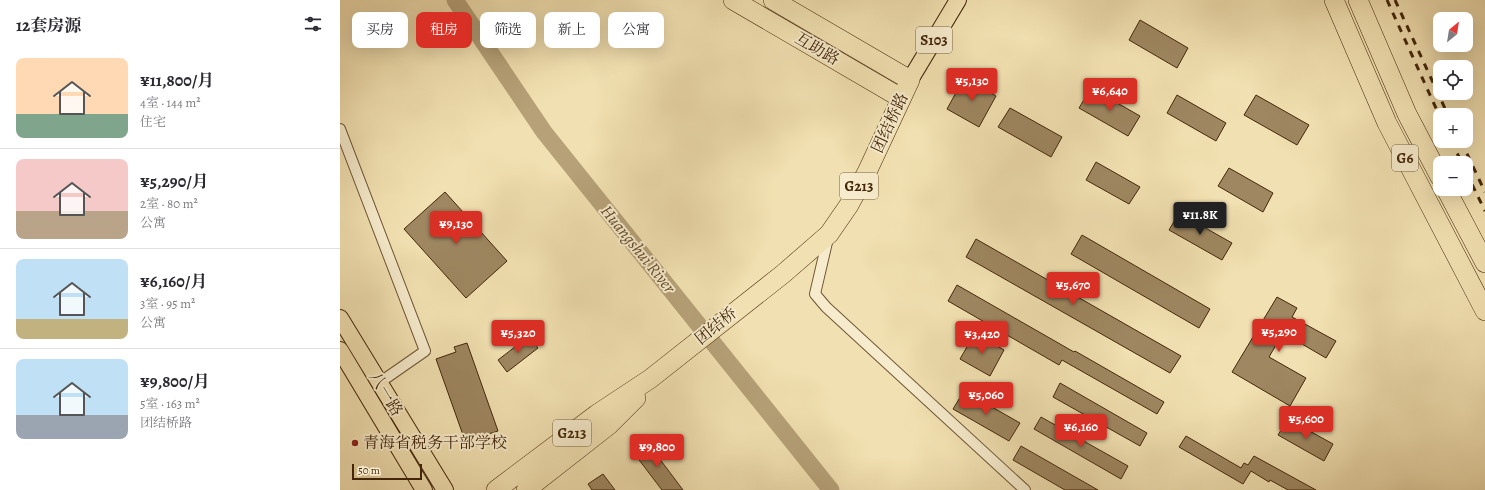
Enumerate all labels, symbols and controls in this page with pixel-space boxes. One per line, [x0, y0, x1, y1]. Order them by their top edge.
chip: 买房 [352, 12, 408, 48]
chip: 租房 [416, 12, 472, 48]
chip: 筛选 [480, 12, 536, 48]
chip: 新上 [544, 12, 600, 48]
chip: 公寓 [608, 12, 664, 48]
north arrow [1433, 12, 1473, 52]
map controls [1433, 12, 1473, 196]
icon: filters [302, 13, 324, 35]
text: 12套房源 [16, 14, 81, 37]
street label: 互助路 [791, 27, 843, 71]
road number: S103 [916, 27, 952, 53]
button: locate [1433, 60, 1473, 100]
pin: ¥5,130 [939, 68, 1005, 102]
text: ¥11,800/月 [140, 69, 214, 92]
text: ¥5,130 [955, 72, 989, 89]
icon: home [48, 74, 96, 122]
pin: ¥6,640 [1077, 78, 1143, 112]
text: ¥6,640 [1092, 82, 1128, 99]
street label: 团结桥路 [867, 89, 913, 157]
text: 4室 · 144 m² [140, 94, 201, 111]
button: + [1433, 108, 1473, 148]
text: 住宅 [140, 113, 166, 130]
road number: G6 [1392, 145, 1418, 171]
button: − [1433, 156, 1473, 196]
text: ¥5,290/月 [140, 170, 209, 193]
road number: G213 [840, 173, 878, 199]
icon: home [48, 175, 96, 223]
text: 2室 · 80 m² [140, 195, 198, 212]
water label: Huangshui River [595, 200, 681, 299]
pin: ¥11.8K [1167, 202, 1233, 236]
text: ¥11.8K [1182, 206, 1218, 223]
pin: ¥9,130 [423, 211, 489, 245]
text: 公寓 [140, 214, 166, 231]
text: ¥9,130 [439, 215, 473, 232]
text: ¥6,160/月 [140, 270, 207, 293]
pin: ¥5,670 [1040, 272, 1106, 306]
icon: home [48, 275, 96, 323]
text: ¥5,670 [1056, 276, 1090, 293]
text: 3室 · 95 m² [140, 295, 195, 312]
street label: 团结桥 [690, 302, 742, 350]
text: 公寓 [140, 314, 166, 331]
pin: ¥5,290 [1246, 319, 1312, 353]
pin: ¥5,320 [485, 320, 551, 354]
pin: ¥3,420 [949, 321, 1015, 355]
text: ¥5,290 [1261, 323, 1297, 340]
text: ¥5,320 [501, 324, 535, 341]
text: ¥3,420 [964, 325, 1000, 342]
street label: 八一路 [364, 368, 408, 420]
text: ¥9,800/月 [140, 370, 210, 393]
icon: home [48, 375, 96, 423]
pin: ¥5,060 [953, 382, 1019, 416]
text: ¥5,060 [968, 386, 1004, 403]
text: 5室 · 163 m² [140, 395, 200, 412]
pin: ¥5,600 [1273, 406, 1339, 440]
text: ¥5,600 [1288, 410, 1324, 427]
text: 团结桥路 [140, 414, 192, 431]
pin: ¥6,160 [1048, 414, 1114, 448]
text: ¥6,160 [1064, 418, 1098, 435]
road number: G213 [553, 420, 591, 446]
place label: 青海省税务干部学校 [363, 432, 507, 454]
pin: ¥9,800 [624, 434, 690, 468]
marker: 青海省税务干部学校 [350, 438, 360, 448]
text: ¥9,800 [639, 438, 675, 455]
scale bar [352, 462, 422, 481]
text: 50 m [358, 463, 380, 478]

